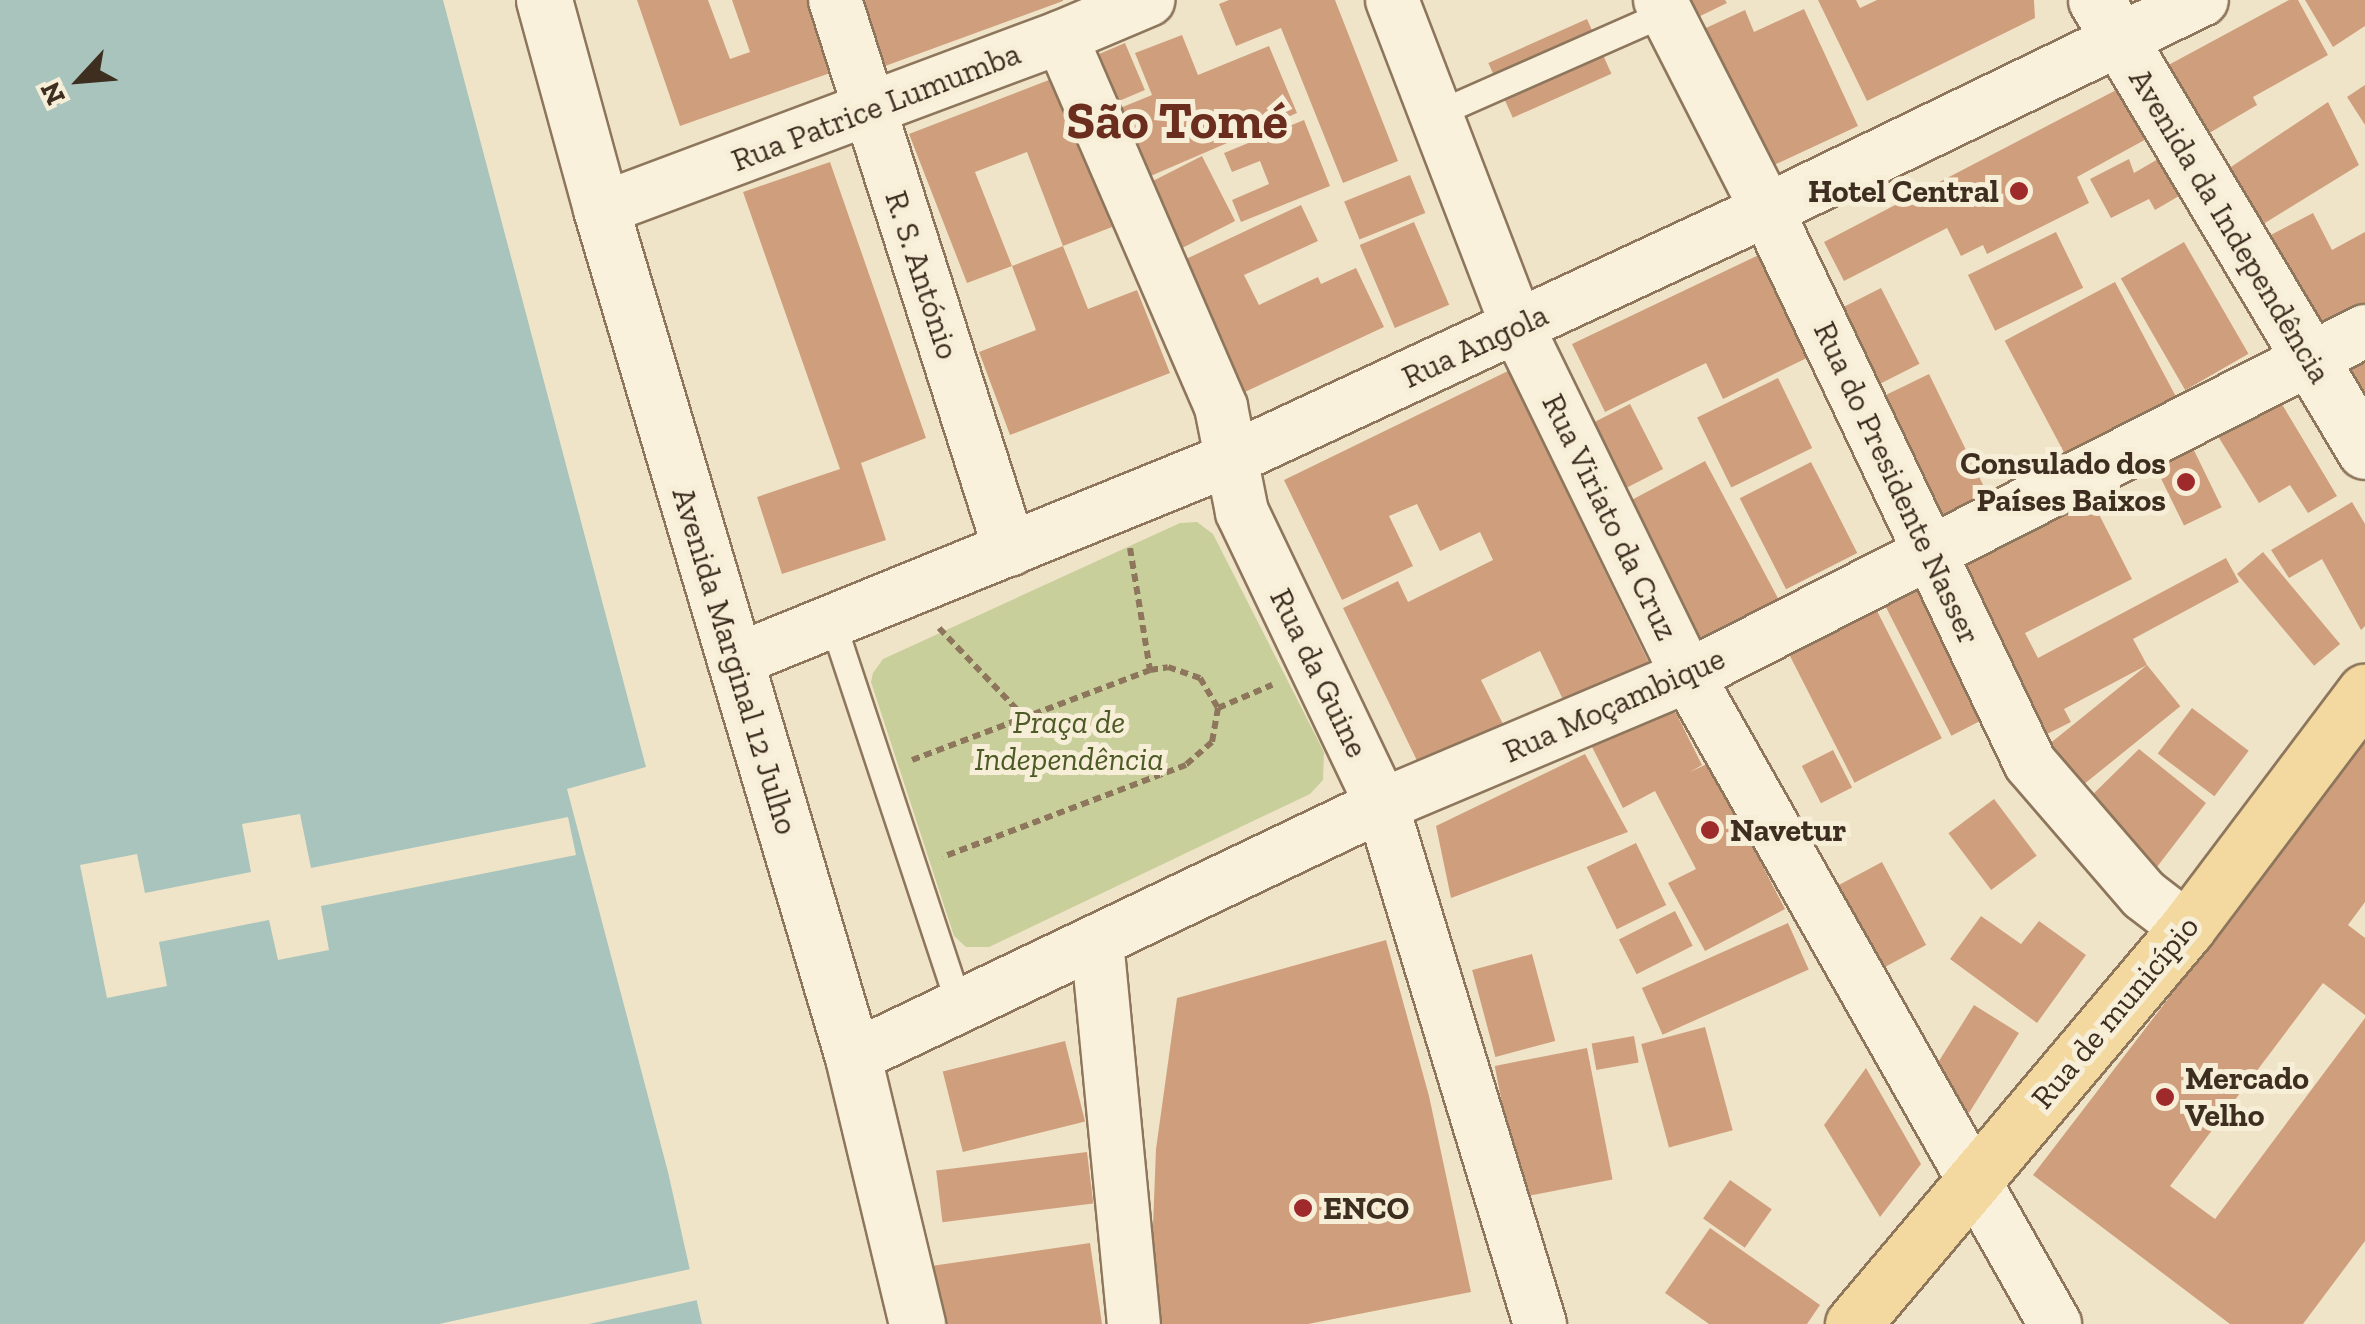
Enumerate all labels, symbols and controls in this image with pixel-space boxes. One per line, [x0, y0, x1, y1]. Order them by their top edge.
north arrow [30, 30, 130, 130]
street label: Rua Patrice Lumumba [726, 34, 1026, 180]
street label: Avenida da Independência [2121, 62, 2339, 390]
text: N [33, 77, 72, 110]
district label: São Tomé [1066, 90, 1288, 152]
place label: Hotel Central [1808, 172, 1999, 210]
marker: Hotel Central [2008, 180, 2030, 202]
street label: R. S. António [877, 186, 967, 364]
street label: Rua Angola [1396, 295, 1554, 397]
street label: Rua do Presidente Nasser [1805, 316, 1989, 650]
street label: Rua Viriato da Cruz [1534, 387, 1686, 647]
place label: Consulado dos Países Baixos [1960, 445, 2166, 520]
marker: Consulado dos Países Baixos [2175, 471, 2197, 493]
street label: Avenida Marginal 12 Julho [664, 483, 806, 839]
street label: Rua da Guine [1262, 582, 1376, 764]
street label: Rua Moçambique [1497, 639, 1731, 771]
park label: Praça de Independência [974, 704, 1164, 779]
place label: Navetur [1730, 811, 1846, 849]
marker: Navetur [1699, 819, 1721, 841]
street label: Rua de município [2023, 908, 2207, 1116]
place label: Mercado Velho [2185, 1060, 2309, 1135]
marker: Mercado Velho [2154, 1086, 2176, 1108]
place label: ENCO [1323, 1189, 1409, 1227]
marker: ENCO [1292, 1197, 1314, 1219]

